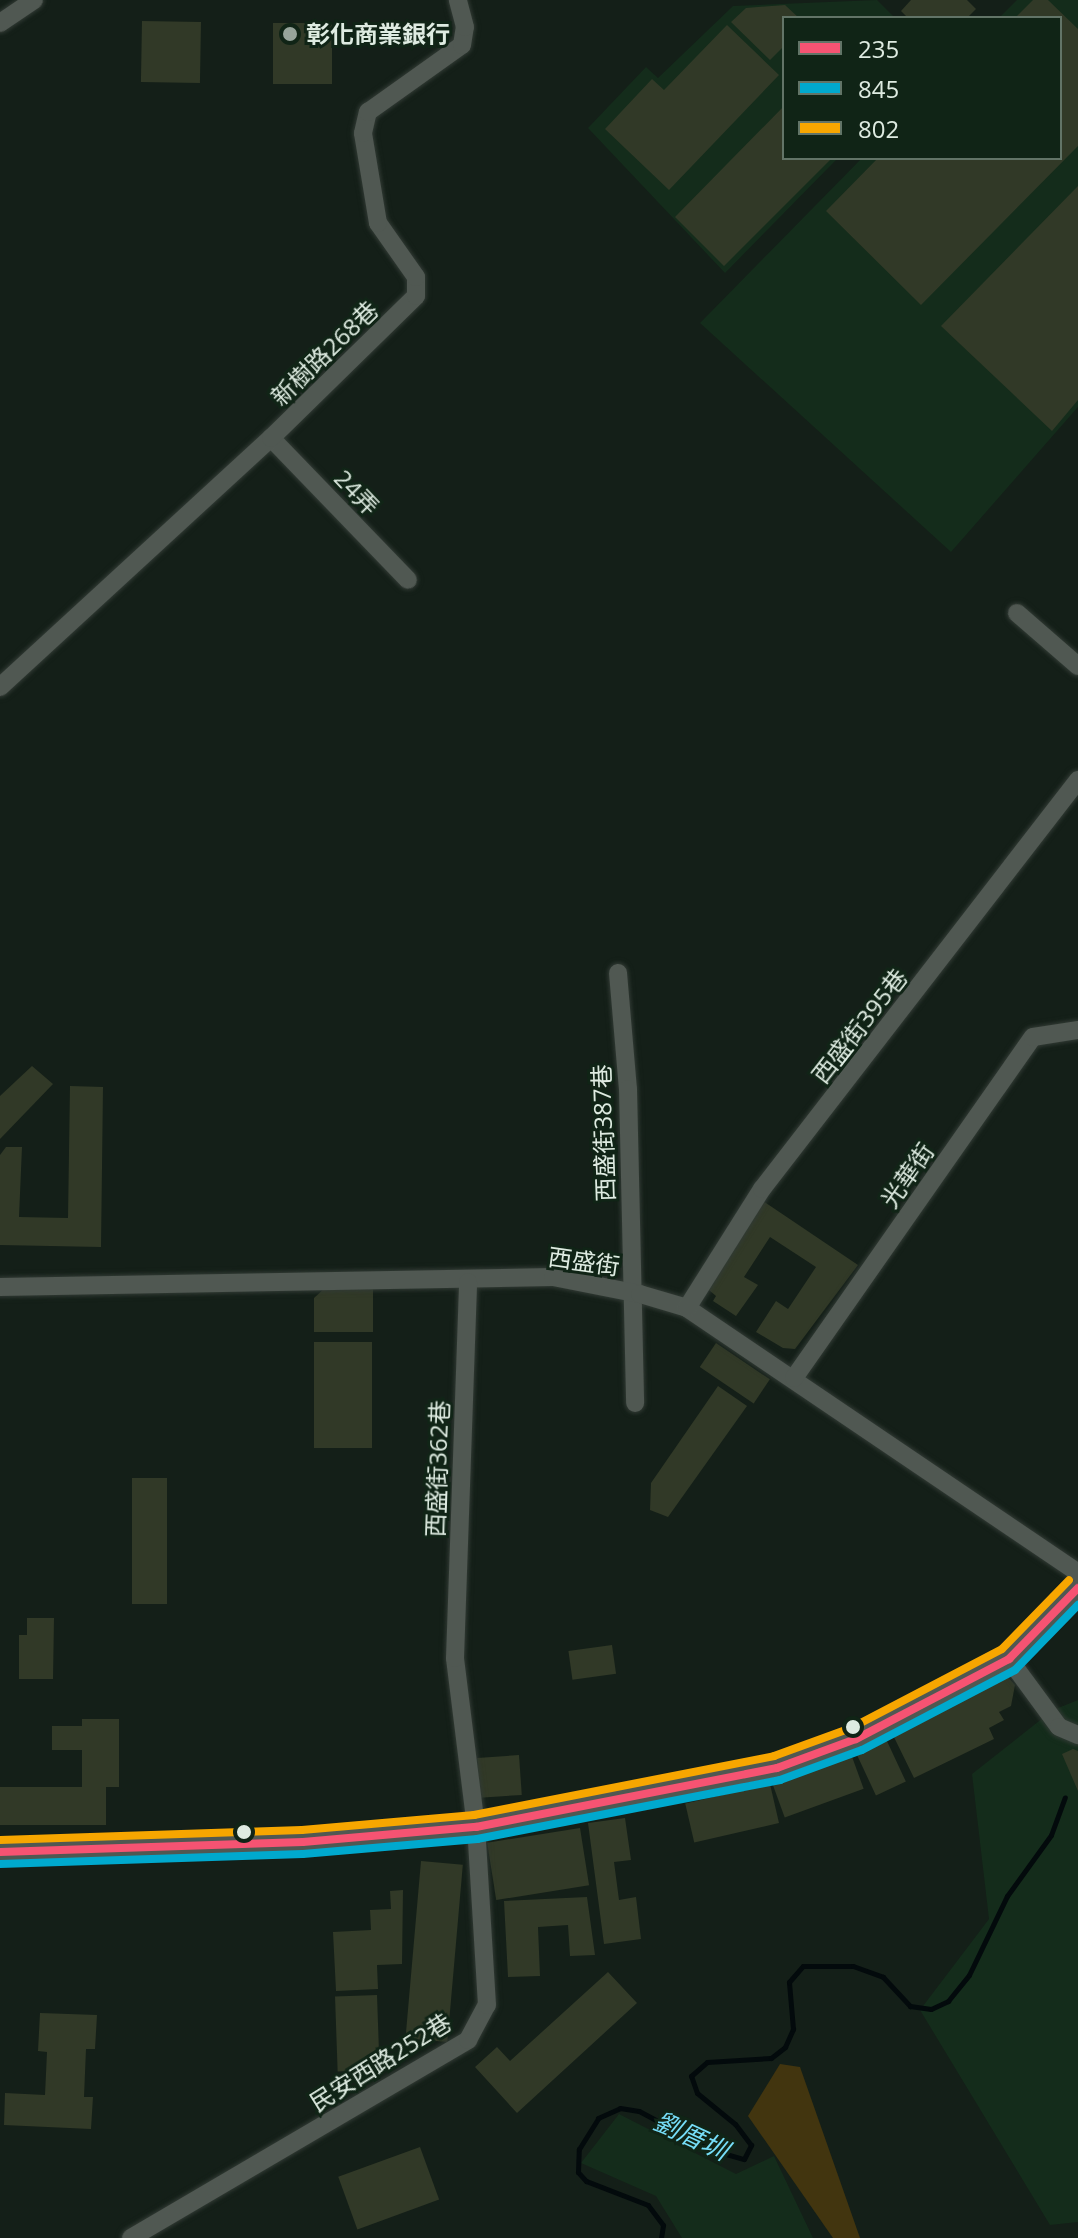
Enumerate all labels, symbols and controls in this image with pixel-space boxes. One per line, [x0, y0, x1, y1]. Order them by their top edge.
legend [782, 16, 1062, 160]
place label: 彰化商業銀行 [306, 20, 450, 48]
marker: 彰化商業銀行 [281, 25, 299, 43]
text: 235 [858, 32, 899, 65]
text: 845 [858, 72, 899, 105]
text: 802 [858, 112, 899, 145]
street label: 新樹路268巷 [265, 295, 383, 411]
street label: 24弄 [329, 463, 385, 521]
street label: 西盛街395巷 [805, 963, 913, 1089]
street label: 西盛街387巷 [586, 1064, 620, 1202]
street label: 光華街 [875, 1137, 939, 1213]
street label: 西盛街 [546, 1242, 622, 1280]
street label: 西盛街362巷 [420, 1400, 454, 1538]
unlabelled marker [845, 1719, 861, 1735]
unlabelled marker [236, 1824, 252, 1840]
street label: 民安西路252巷 [304, 2007, 456, 2117]
water label: 劉厝圳 [649, 2105, 733, 2167]

